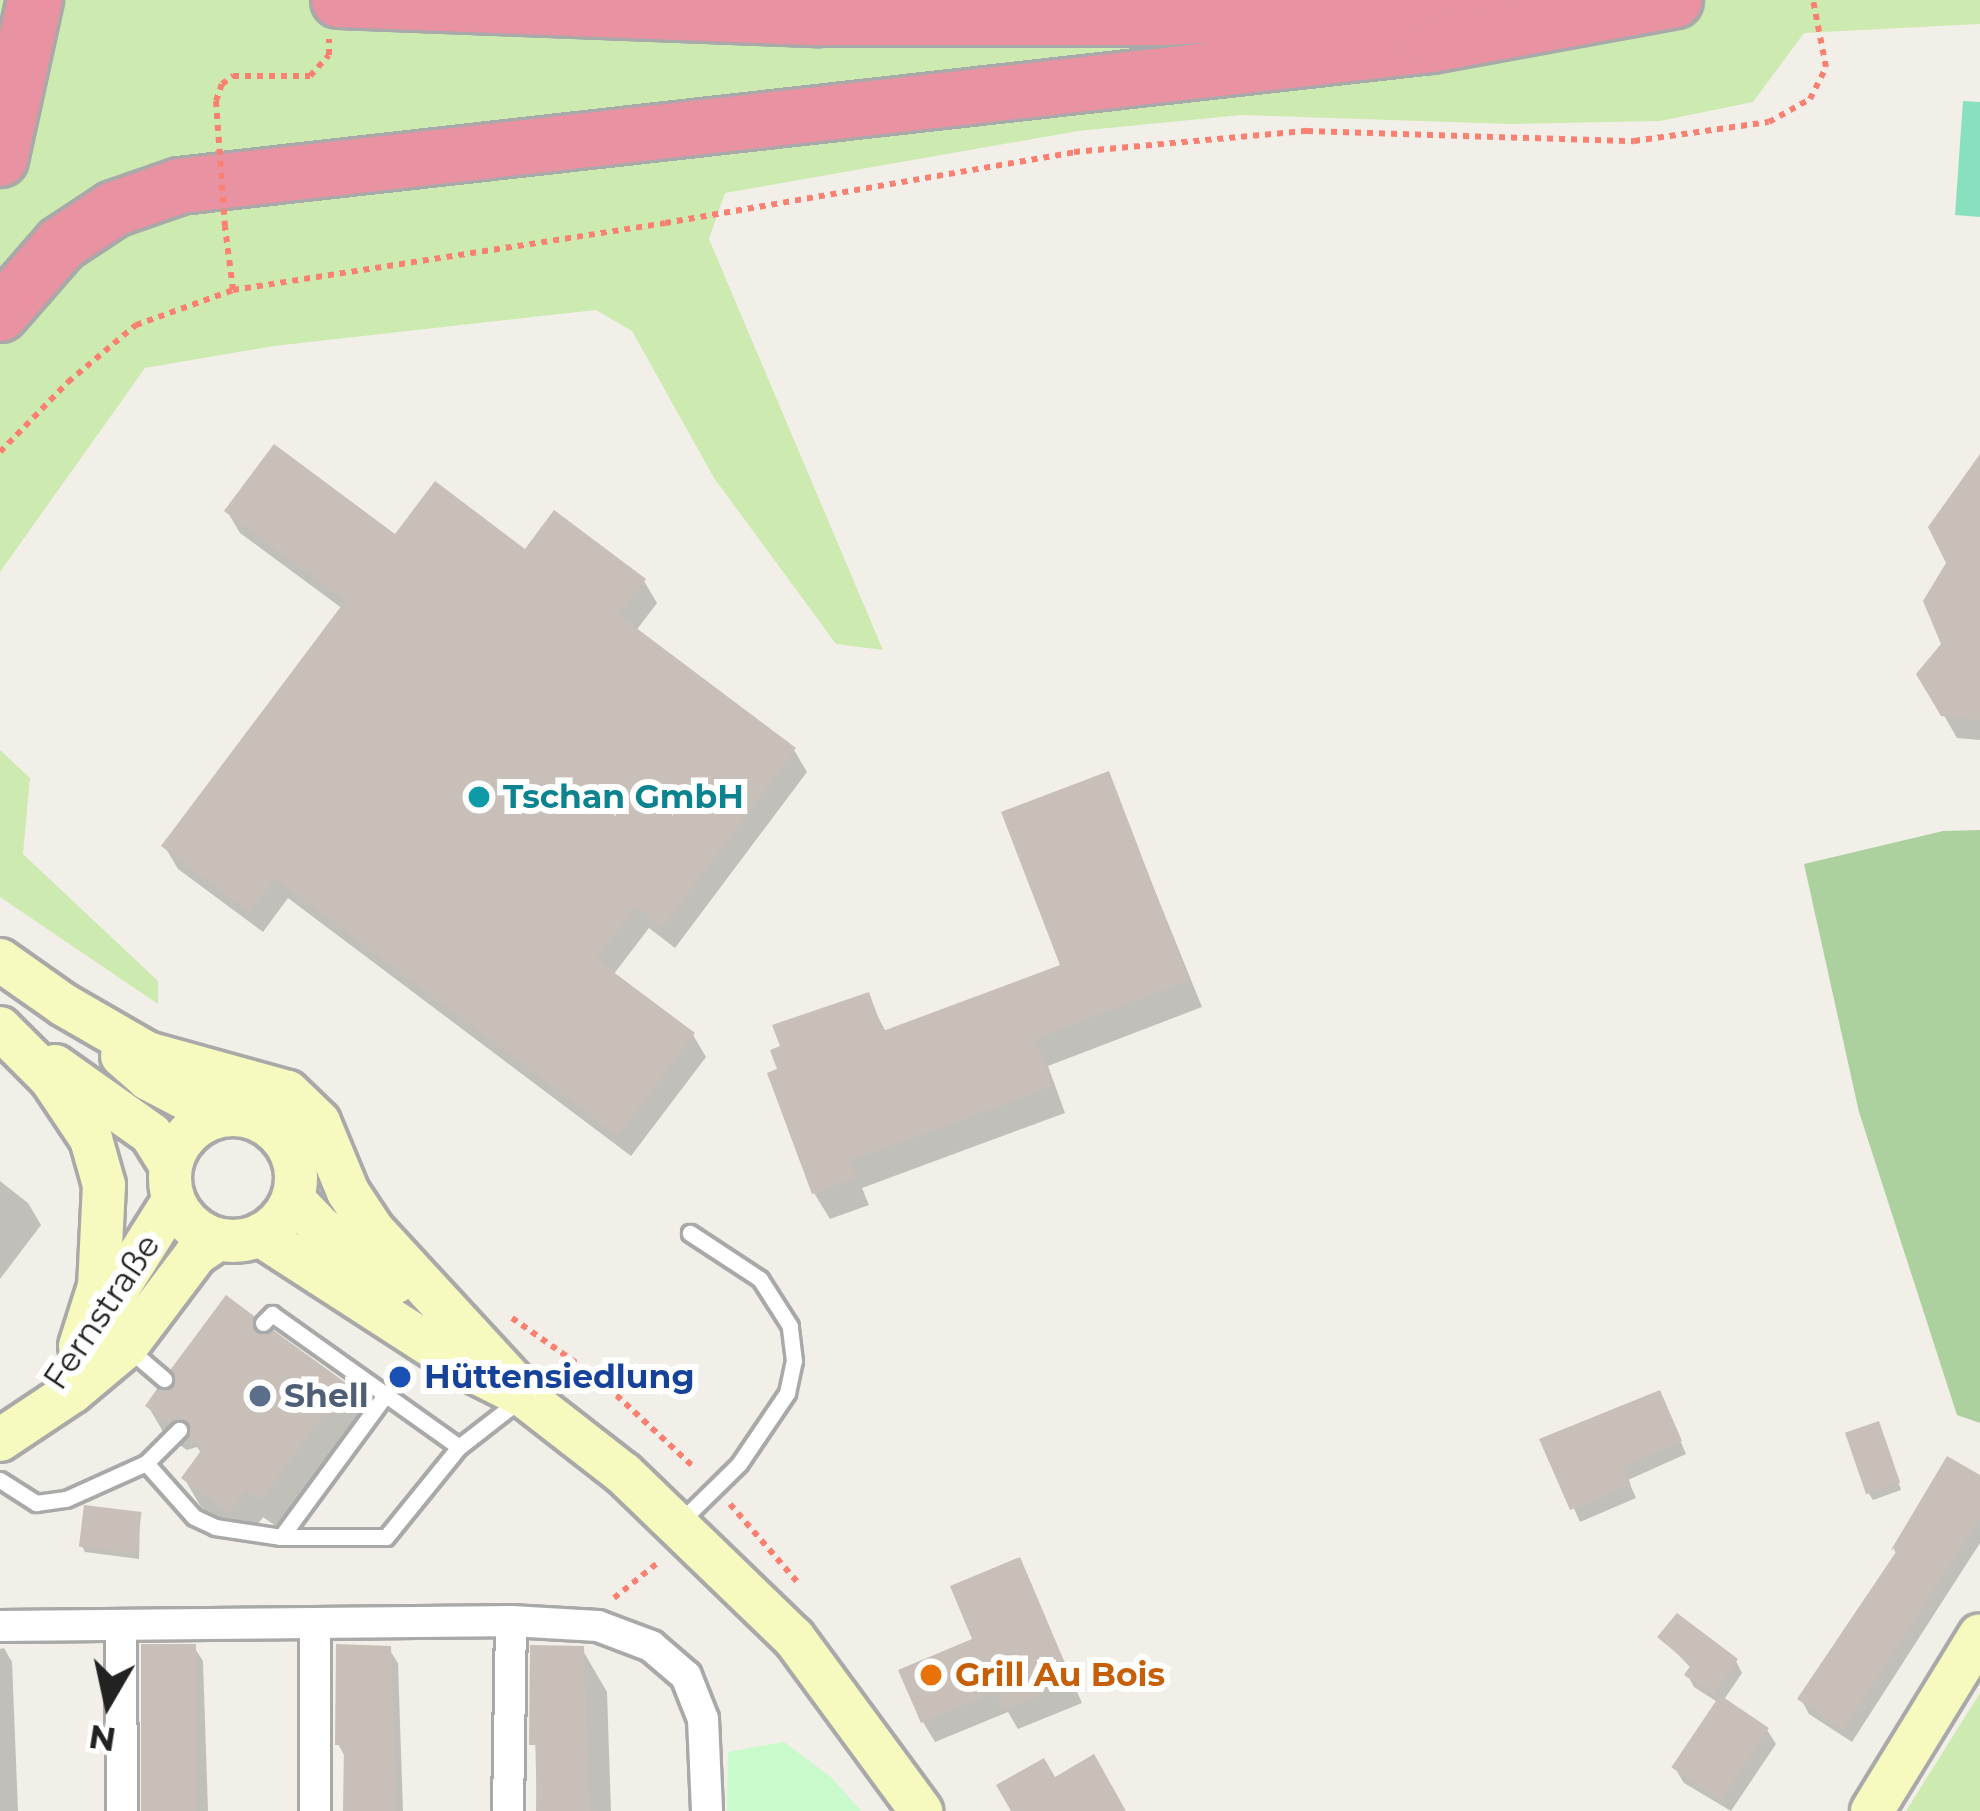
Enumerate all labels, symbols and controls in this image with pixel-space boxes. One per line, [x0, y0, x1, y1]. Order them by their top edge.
place label: Tschan GmbH [503, 777, 744, 817]
marker: Tschan GmbH [466, 784, 492, 810]
street label: Fernstraße [36, 1227, 168, 1397]
place label: Hüttensiedlung [424, 1357, 694, 1397]
marker: Hüttensiedlung [387, 1364, 413, 1390]
place label: Shell [284, 1376, 369, 1416]
marker: Shell [247, 1383, 273, 1409]
north arrow [48, 1643, 168, 1763]
place label: Grill Au Bois [955, 1655, 1165, 1695]
marker: Grill Au Bois [918, 1662, 944, 1688]
text: N [86, 1717, 119, 1760]

